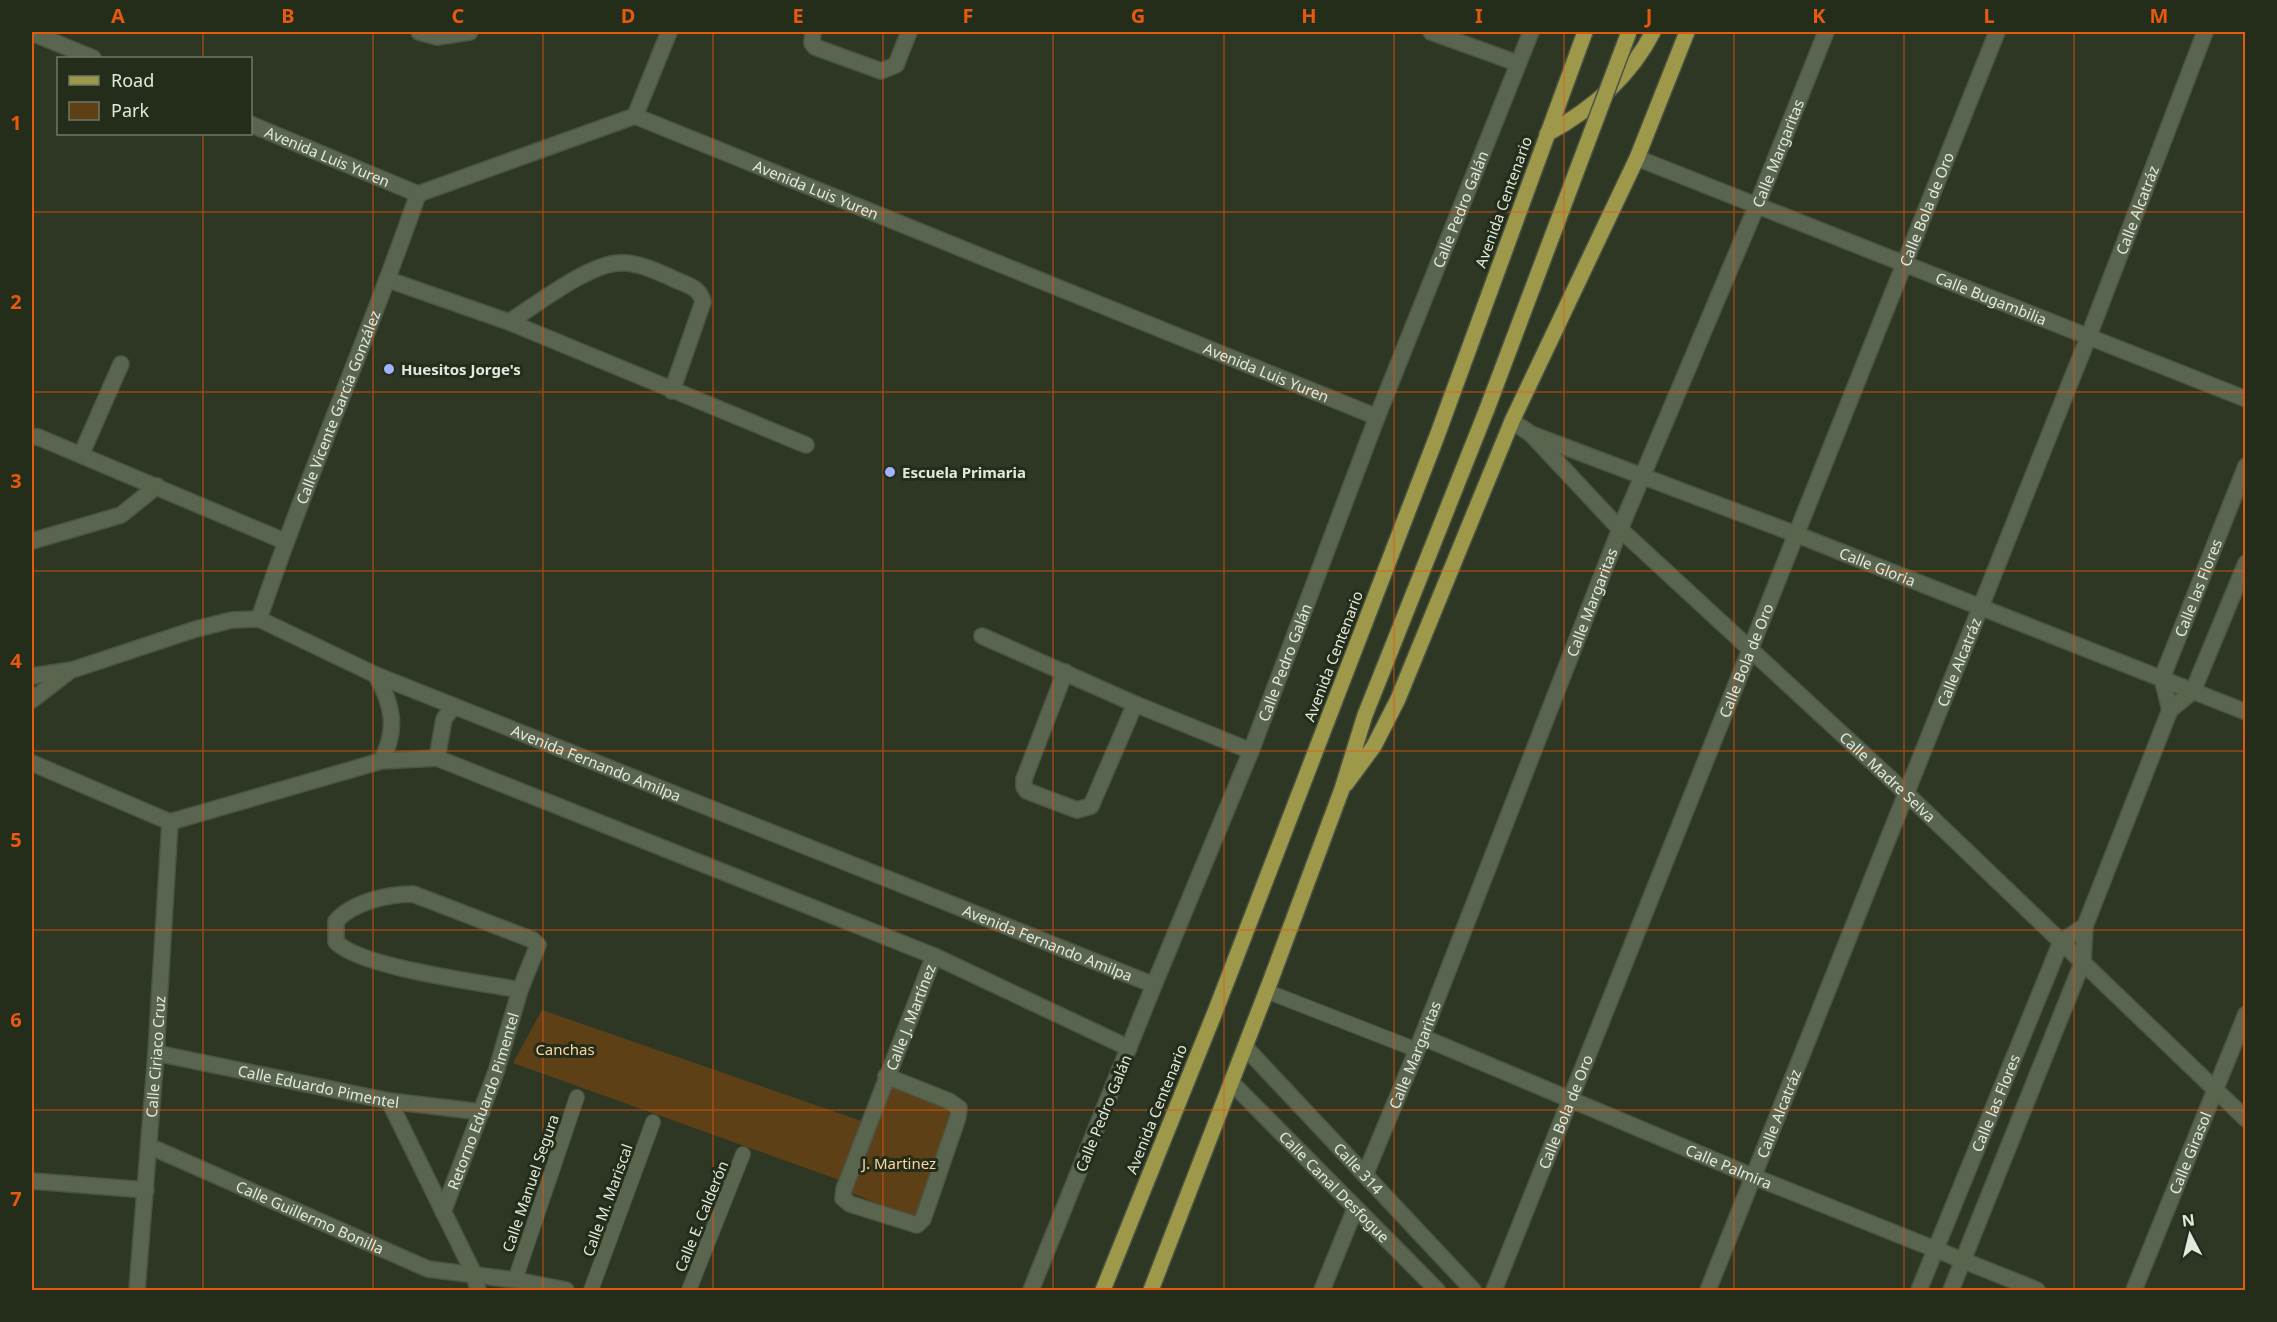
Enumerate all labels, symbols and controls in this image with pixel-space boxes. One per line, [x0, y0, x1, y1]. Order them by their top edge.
text: A [111, 2, 125, 29]
text: B [281, 2, 295, 29]
text: C [452, 2, 465, 29]
text: D [621, 2, 635, 29]
text: E [792, 2, 804, 29]
text: F [963, 2, 973, 29]
text: G [1131, 2, 1145, 29]
text: H [1301, 2, 1317, 29]
text: I [1475, 2, 1483, 29]
text: J [1644, 2, 1652, 29]
text: K [1812, 2, 1826, 29]
text: L [1983, 2, 1995, 29]
text: M [2150, 2, 2168, 29]
legend [57, 57, 252, 135]
text: Road [111, 68, 154, 92]
street label: Calle Margaritas [1747, 96, 1808, 210]
text: Park [111, 98, 149, 122]
text: 1 [10, 109, 22, 136]
street label: Avenida Luis Yuren [262, 121, 393, 191]
street label: Avenida Centenario [1470, 134, 1536, 270]
street label: Calle Pedro Galán [1428, 148, 1493, 271]
street label: Calle Bola de Oro [1894, 149, 1958, 269]
street label: Avenida Luis Yuren [750, 155, 882, 224]
street label: Calle Alcatráz [2111, 163, 2163, 258]
street label: Calle Bugambilia [1933, 267, 2050, 329]
text: 2 [10, 288, 22, 315]
street label: Calle Vicente García González [291, 307, 385, 507]
street label: Avenida Luis Yuren [1201, 338, 1332, 407]
place label: Huesitos Jorge's [401, 359, 521, 379]
marker: Huesitos Jorge's [382, 362, 396, 376]
place label: Escuela Primaria [902, 462, 1026, 482]
marker: Escuela Primaria [883, 465, 897, 479]
text: 3 [10, 467, 22, 494]
street label: Calle las Flores [2169, 536, 2226, 640]
street label: Calle Gloria [1836, 542, 1919, 590]
street label: Calle Margaritas [1561, 545, 1622, 659]
street label: Avenida Centenario [1299, 588, 1367, 724]
street label: Calle Bola de Oro [1714, 600, 1778, 721]
street label: Calle Pedro Galán [1253, 601, 1316, 724]
street label: Calle Alcatráz [1932, 615, 1985, 709]
text: 4 [10, 647, 22, 674]
street label: Avenida Fernando Amilpa [508, 720, 684, 806]
street label: Calle Madre Selva [1836, 727, 1940, 826]
text: 5 [10, 826, 22, 853]
street label: Avenida Fernando Amilpa [960, 900, 1136, 985]
street label: Calle J. Martínez [881, 961, 940, 1073]
street label: Calle Ciriaco Cruz [141, 995, 169, 1118]
street label: Calle Margaritas [1384, 998, 1445, 1112]
text: 6 [10, 1006, 22, 1033]
street label: Retorno Eduardo Pimentel [442, 1010, 523, 1192]
park label: Canchas [535, 1039, 595, 1059]
street label: Avenida Centenario [1121, 1041, 1191, 1177]
street label: Calle las Flores [1966, 1051, 2024, 1155]
street label: Calle Pedro Galán [1070, 1052, 1136, 1174]
street label: Calle Bola de Oro [1533, 1052, 1597, 1172]
street label: Calle Eduardo Pimentel [236, 1060, 400, 1112]
street label: Calle Alcatráz [1752, 1066, 1805, 1161]
street label: Calle Girasol [2164, 1109, 2215, 1197]
street label: Calle Manuel Segura [497, 1112, 563, 1254]
street label: Calle Canal Desfogue [1275, 1126, 1394, 1247]
street label: Calle 314 [1329, 1138, 1388, 1198]
street label: Calle Palmira [1683, 1139, 1775, 1193]
street label: Calle M. Mariscal [577, 1141, 637, 1259]
park label: J. Martinez [860, 1153, 936, 1173]
street label: Calle E. Calderón [670, 1158, 732, 1274]
street label: Calle Guillermo Bonilla [233, 1176, 387, 1258]
text: 7 [10, 1185, 22, 1212]
north arrow [2160, 1205, 2220, 1265]
text: N [2180, 1208, 2196, 1232]

